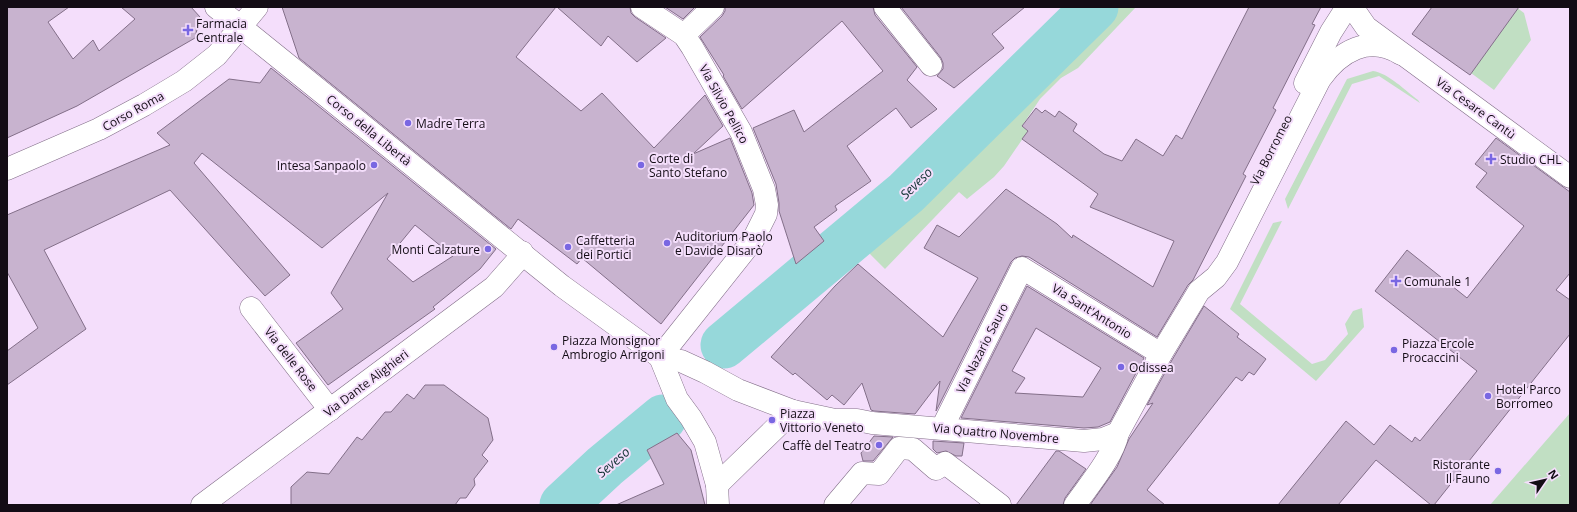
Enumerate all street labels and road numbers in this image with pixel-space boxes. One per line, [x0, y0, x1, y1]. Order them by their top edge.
street label: Via Silvio Pellico [695, 61, 753, 147]
street label: Via Cesare Cantù [1433, 73, 1519, 143]
street label: Corso Roma [99, 87, 167, 135]
street label: Corso della Libertà [323, 90, 415, 170]
street label: Via Borromeo [1246, 112, 1296, 188]
street label: Via Sant'Antonio [1049, 280, 1135, 342]
street label: Via Nazario Sauro [952, 300, 1012, 396]
street label: Via delle Rose [261, 323, 322, 395]
street label: Via Dante Alighieri [320, 346, 412, 420]
street label: Via Quattro Novembre [932, 419, 1060, 447]

